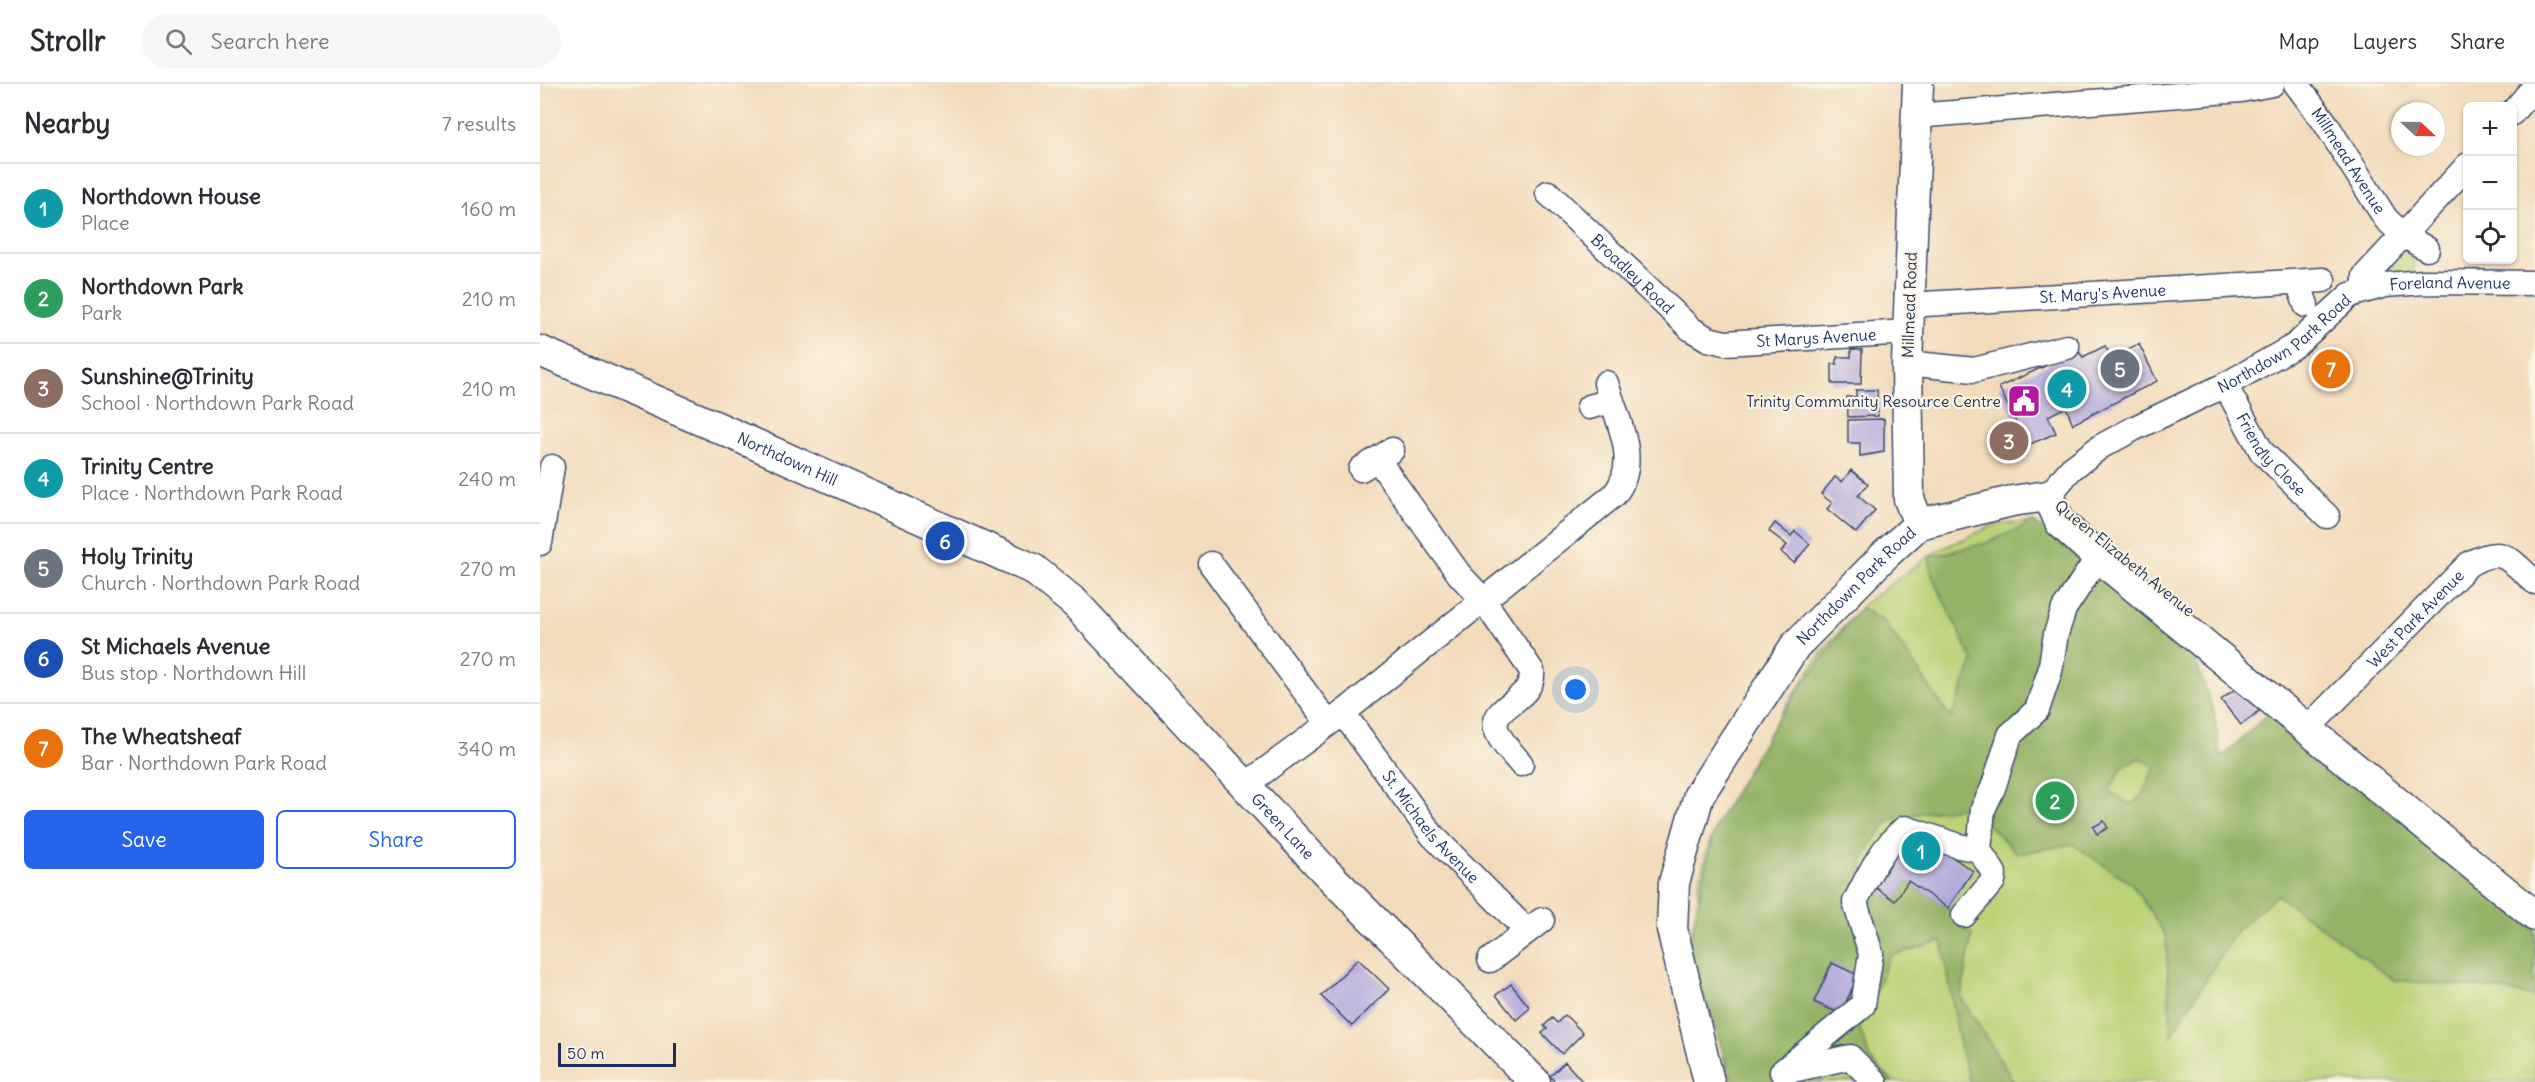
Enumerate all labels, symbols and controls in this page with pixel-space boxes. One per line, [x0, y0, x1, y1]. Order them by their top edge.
search box [141, 14, 561, 68]
text: Strollr [30, 23, 105, 59]
icon: search [162, 25, 195, 58]
text: Search here [210, 27, 330, 55]
text: Map [2279, 28, 2319, 55]
text: Layers [2352, 28, 2417, 55]
text: Share [2450, 28, 2505, 55]
north arrow [2391, 102, 2445, 156]
map controls [2463, 102, 2517, 264]
button: + [2463, 102, 2517, 156]
street label: Millmead Avenue [2307, 103, 2390, 217]
text: Nearby [24, 107, 110, 140]
text: 7 results [442, 111, 516, 136]
button: − [2463, 156, 2517, 210]
text: Northdown House [81, 182, 261, 210]
text: 1 [40, 196, 47, 221]
text: 160 m [461, 196, 516, 221]
text: Place [81, 210, 129, 235]
button: locate [2463, 210, 2517, 264]
street label: Broadley Road [1587, 229, 1678, 318]
street label: Millmead Road [1897, 252, 1921, 358]
text: Northdown Park [81, 272, 243, 300]
street label: Foreland Avenue [2389, 272, 2511, 295]
street label: St. Mary's Avenue [2039, 279, 2166, 307]
text: 2 [38, 286, 49, 311]
text: 210 m [462, 286, 516, 311]
street label: Northdown Park Road [2214, 290, 2355, 397]
text: Park [81, 300, 122, 325]
street label: St Marys Avenue [1756, 324, 1877, 351]
pin: 5 [2100, 346, 2140, 392]
pin: 7 [2312, 346, 2350, 392]
text: Sunshine@Trinity [81, 362, 254, 390]
pin: 4 [2048, 366, 2086, 412]
text: 3 [38, 376, 49, 401]
text: 210 m [462, 376, 516, 401]
public building icon: Trinity Community Resource Centre [2006, 383, 2042, 419]
text: School · Northdown Park Road [81, 390, 354, 415]
place label: Trinity Community Resource Centre [1746, 391, 2001, 411]
street label: Friendly Close [2232, 409, 2310, 500]
pin: 3 [1990, 418, 2028, 464]
street label: Northdown Hill [734, 428, 841, 490]
text: Trinity Centre [81, 452, 214, 480]
text: 4 [38, 466, 49, 491]
text: 240 m [458, 466, 516, 491]
text: Place · Northdown Park Road [81, 480, 343, 505]
street label: Queen Elizabeth Avenue [2051, 495, 2199, 621]
pin: 6 [926, 518, 964, 564]
street label: Northdown Park Road [1792, 522, 1920, 649]
text: Holy Trinity [81, 542, 193, 570]
text: 5 [38, 556, 49, 581]
text: 270 m [460, 556, 516, 581]
street label: West Park Avenue [2363, 565, 2468, 672]
text: Church · Northdown Park Road [81, 570, 360, 595]
text: St Michaels Avenue [81, 632, 270, 660]
text: 6 [38, 646, 49, 671]
text: 270 m [460, 646, 516, 671]
text: Bus stop · Northdown Hill [81, 660, 306, 685]
your location [1561, 675, 1590, 704]
text: The Wheatsheaf [81, 722, 241, 750]
text: 7 [39, 736, 48, 761]
text: 340 m [458, 736, 516, 761]
text: Bar · Northdown Park Road [81, 750, 327, 775]
street label: St. Michaels Avenue [1378, 766, 1484, 887]
pin: 2 [2036, 778, 2074, 824]
street label: Green Lane [1247, 789, 1319, 863]
button: Save [24, 810, 264, 869]
button: Share [276, 810, 516, 869]
pin: 1 [1902, 828, 1940, 873]
scale bar [558, 1040, 676, 1068]
text: 50 m [567, 1043, 605, 1063]

